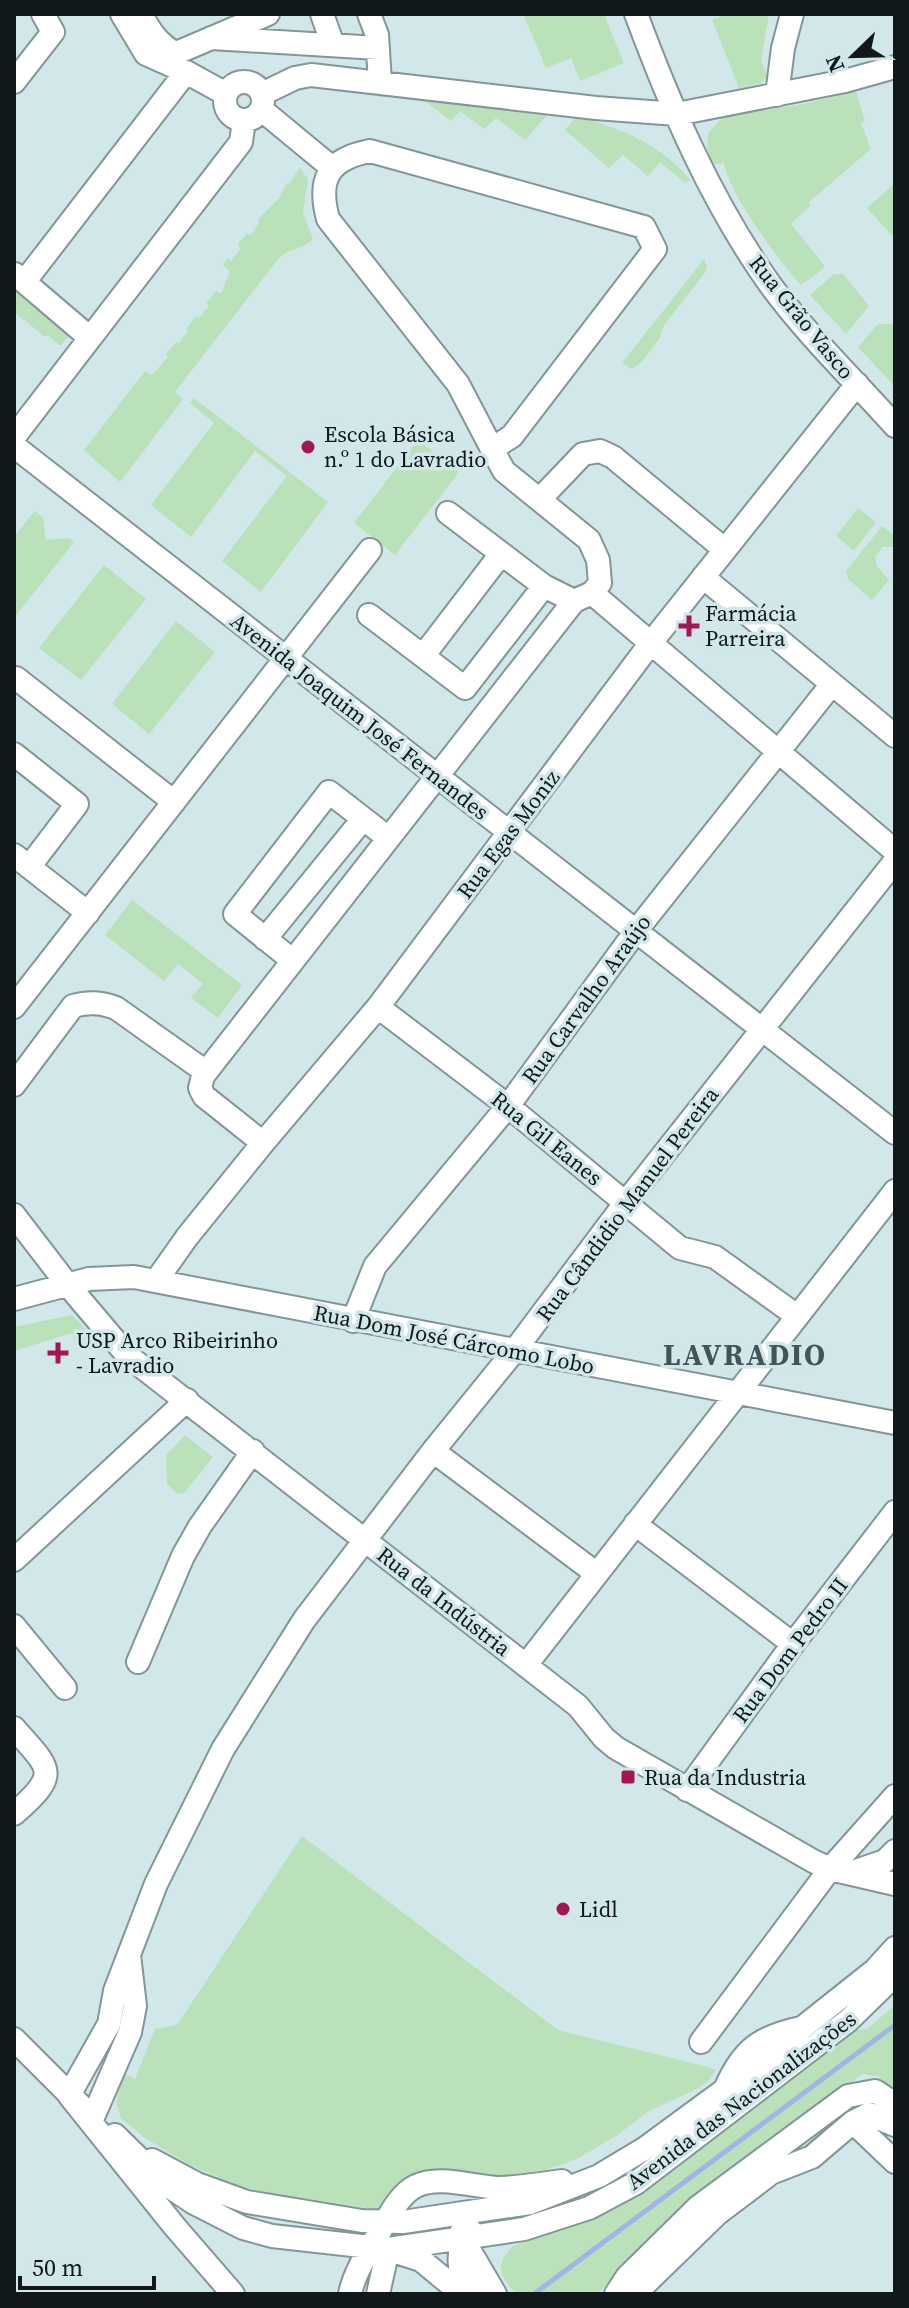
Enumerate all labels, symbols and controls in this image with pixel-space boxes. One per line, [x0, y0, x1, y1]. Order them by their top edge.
north arrow [813, 16, 893, 96]
text: N [818, 51, 852, 77]
street label: Rua Grão Vasco [743, 249, 861, 385]
place label: Escola Básica n.º 1 do Lavradio [324, 419, 486, 474]
marker: Escola Básica n.º 1 do Lavradio [299, 438, 317, 456]
place label: Farmácia Parreira [705, 598, 798, 653]
street label: Avenida Joaquim José Fernandes [225, 606, 495, 826]
marker: Farmácia Parreira [680, 617, 698, 635]
street label: Rua Egas Moniz [450, 763, 566, 905]
street label: Rua Carvalho Araújo [514, 908, 658, 1090]
street label: Rua Cândidio Manuel Pereira [529, 1080, 726, 1328]
street label: Rua Gil Eanes [485, 1084, 609, 1192]
street label: Rua Dom José Cárcomo Lobo [311, 1297, 597, 1381]
place label: USP Arco Ribeirinho - Lavradio [76, 1325, 278, 1380]
district label: LAVRADIO [663, 1334, 827, 1375]
marker: USP Arco Ribeirinho - Lavradio [47, 1342, 69, 1364]
street label: Rua da Indústria [371, 1539, 518, 1663]
street label: Rua Dom Pedro II [725, 1571, 855, 1729]
place label: Rua da Industria [644, 1762, 807, 1792]
marker: Rua da Industria [619, 1768, 637, 1786]
place label: Lidl [579, 1894, 618, 1924]
marker: Lidl [554, 1900, 572, 1918]
street label: Avenida das Nacionalizações [620, 2004, 862, 2196]
scale bar [20, 2240, 154, 2290]
text: 50 m [32, 2251, 83, 2284]

